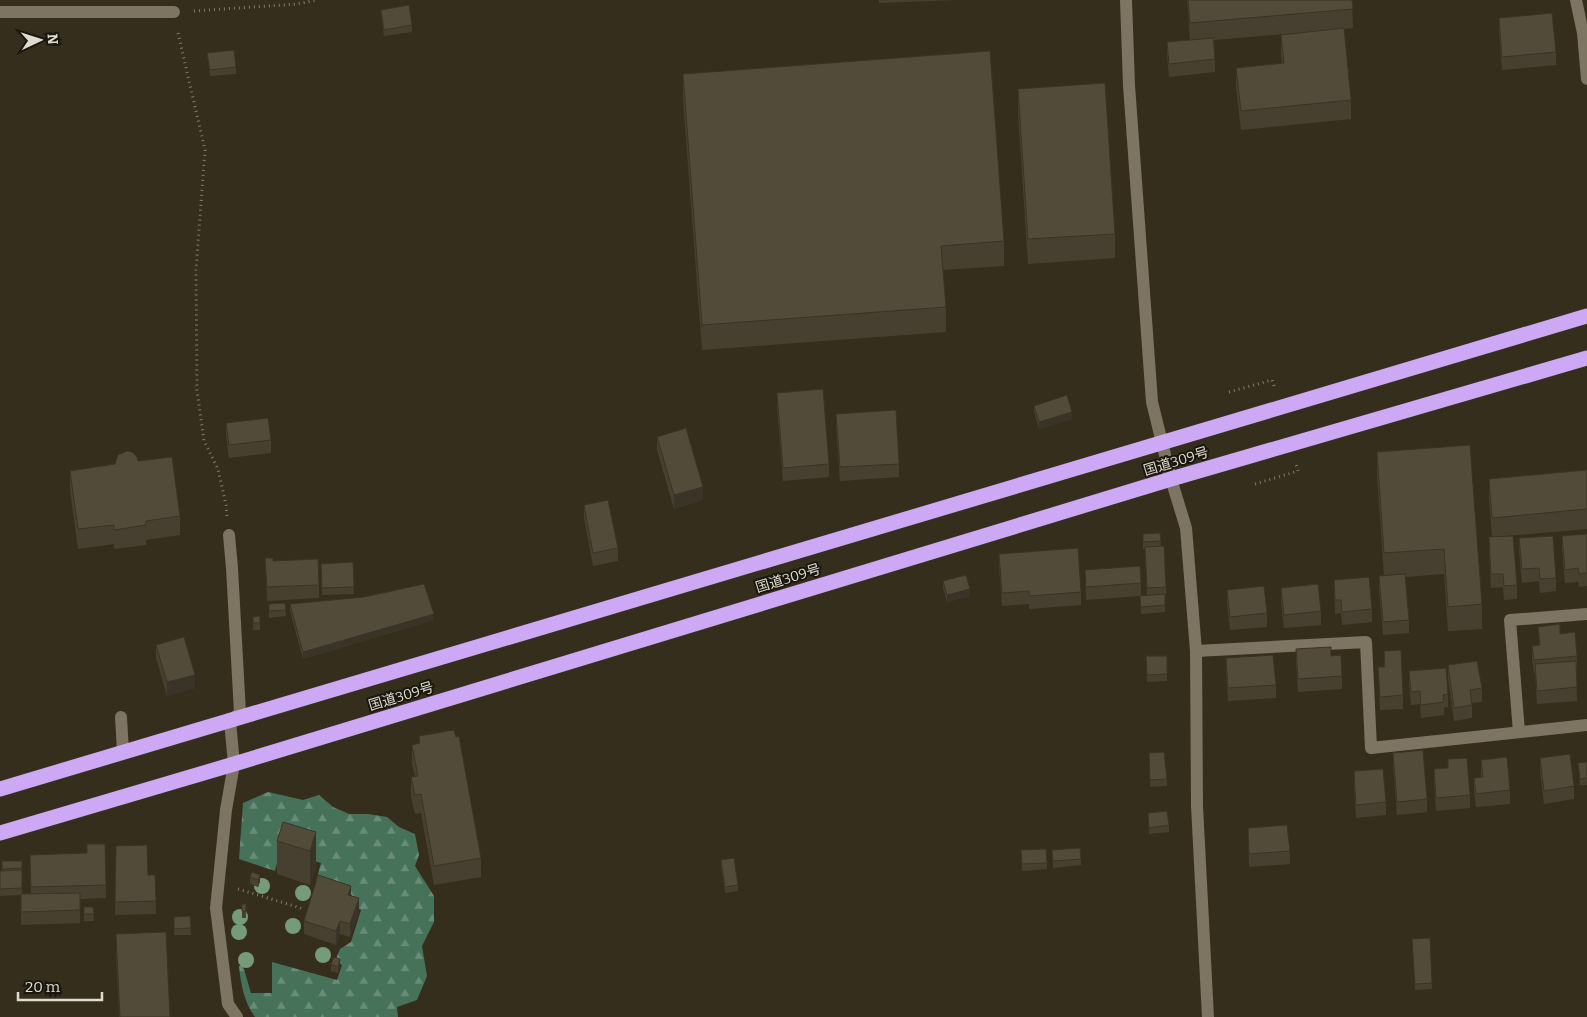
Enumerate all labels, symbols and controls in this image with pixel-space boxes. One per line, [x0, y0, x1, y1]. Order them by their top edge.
north arrow [15, 15, 65, 65]
text: N [44, 33, 61, 45]
street label: 国道309号 [1142, 444, 1211, 479]
street label: 国道309号 [754, 561, 823, 596]
street label: 国道309号 [367, 679, 436, 714]
scale bar [18, 970, 101, 1002]
text: 20 m [25, 978, 61, 996]

